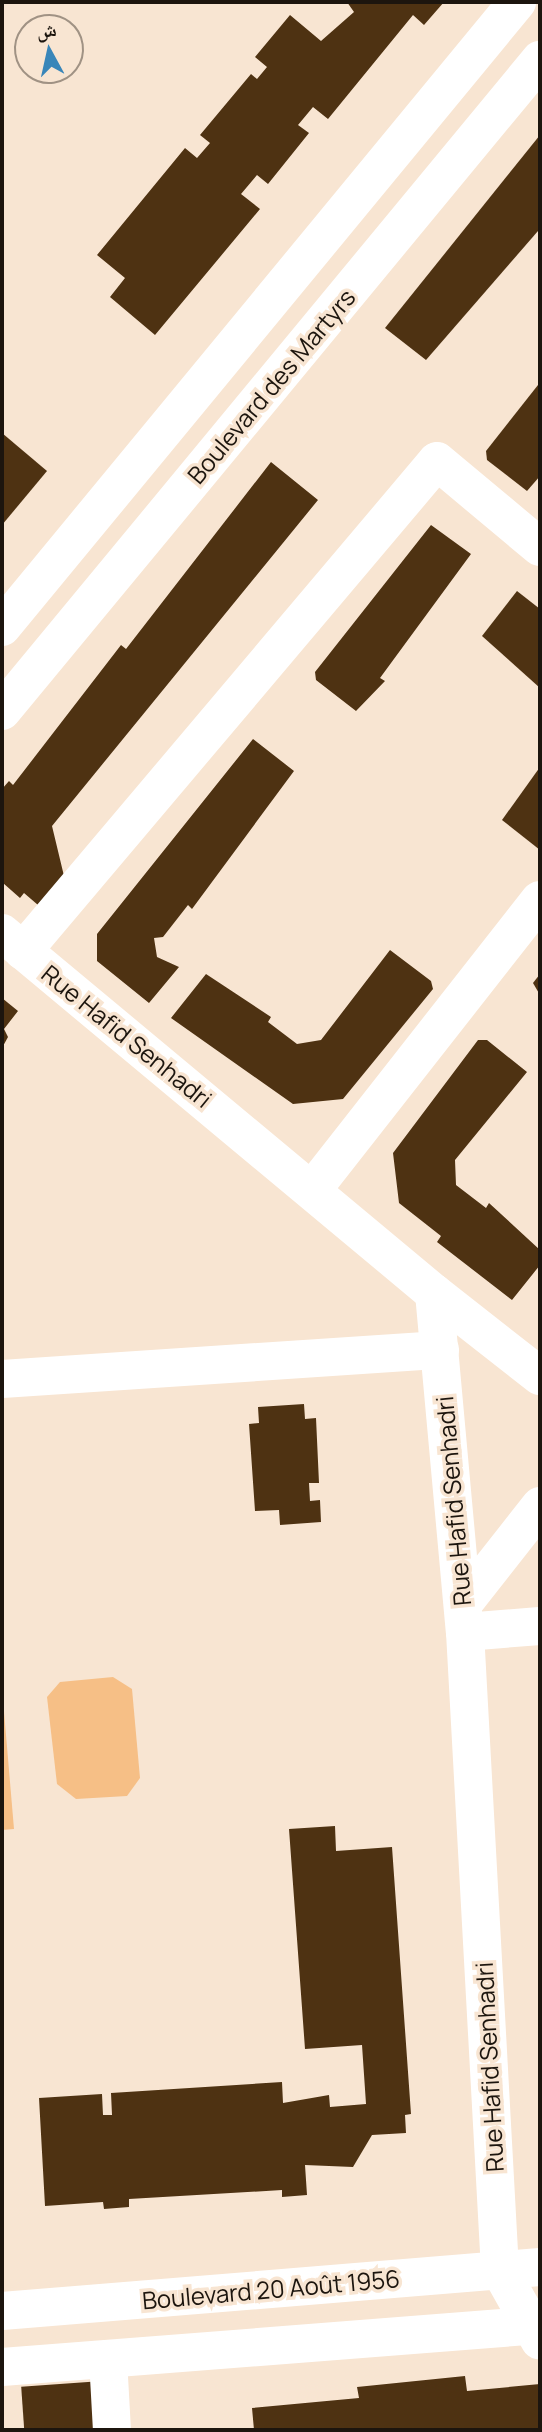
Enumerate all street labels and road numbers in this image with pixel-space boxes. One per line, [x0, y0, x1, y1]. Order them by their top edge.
street label: Boulevard des Martyrs [181, 283, 361, 489]
street label: Rue Hafid Senhadri [36, 959, 218, 1113]
street label: Rue Hafid Senhadri [429, 1395, 477, 1607]
street label: Rue Hafid Senhadri [469, 1961, 509, 2173]
street label: Boulevard 20 Août 1956 [141, 2263, 401, 2315]

